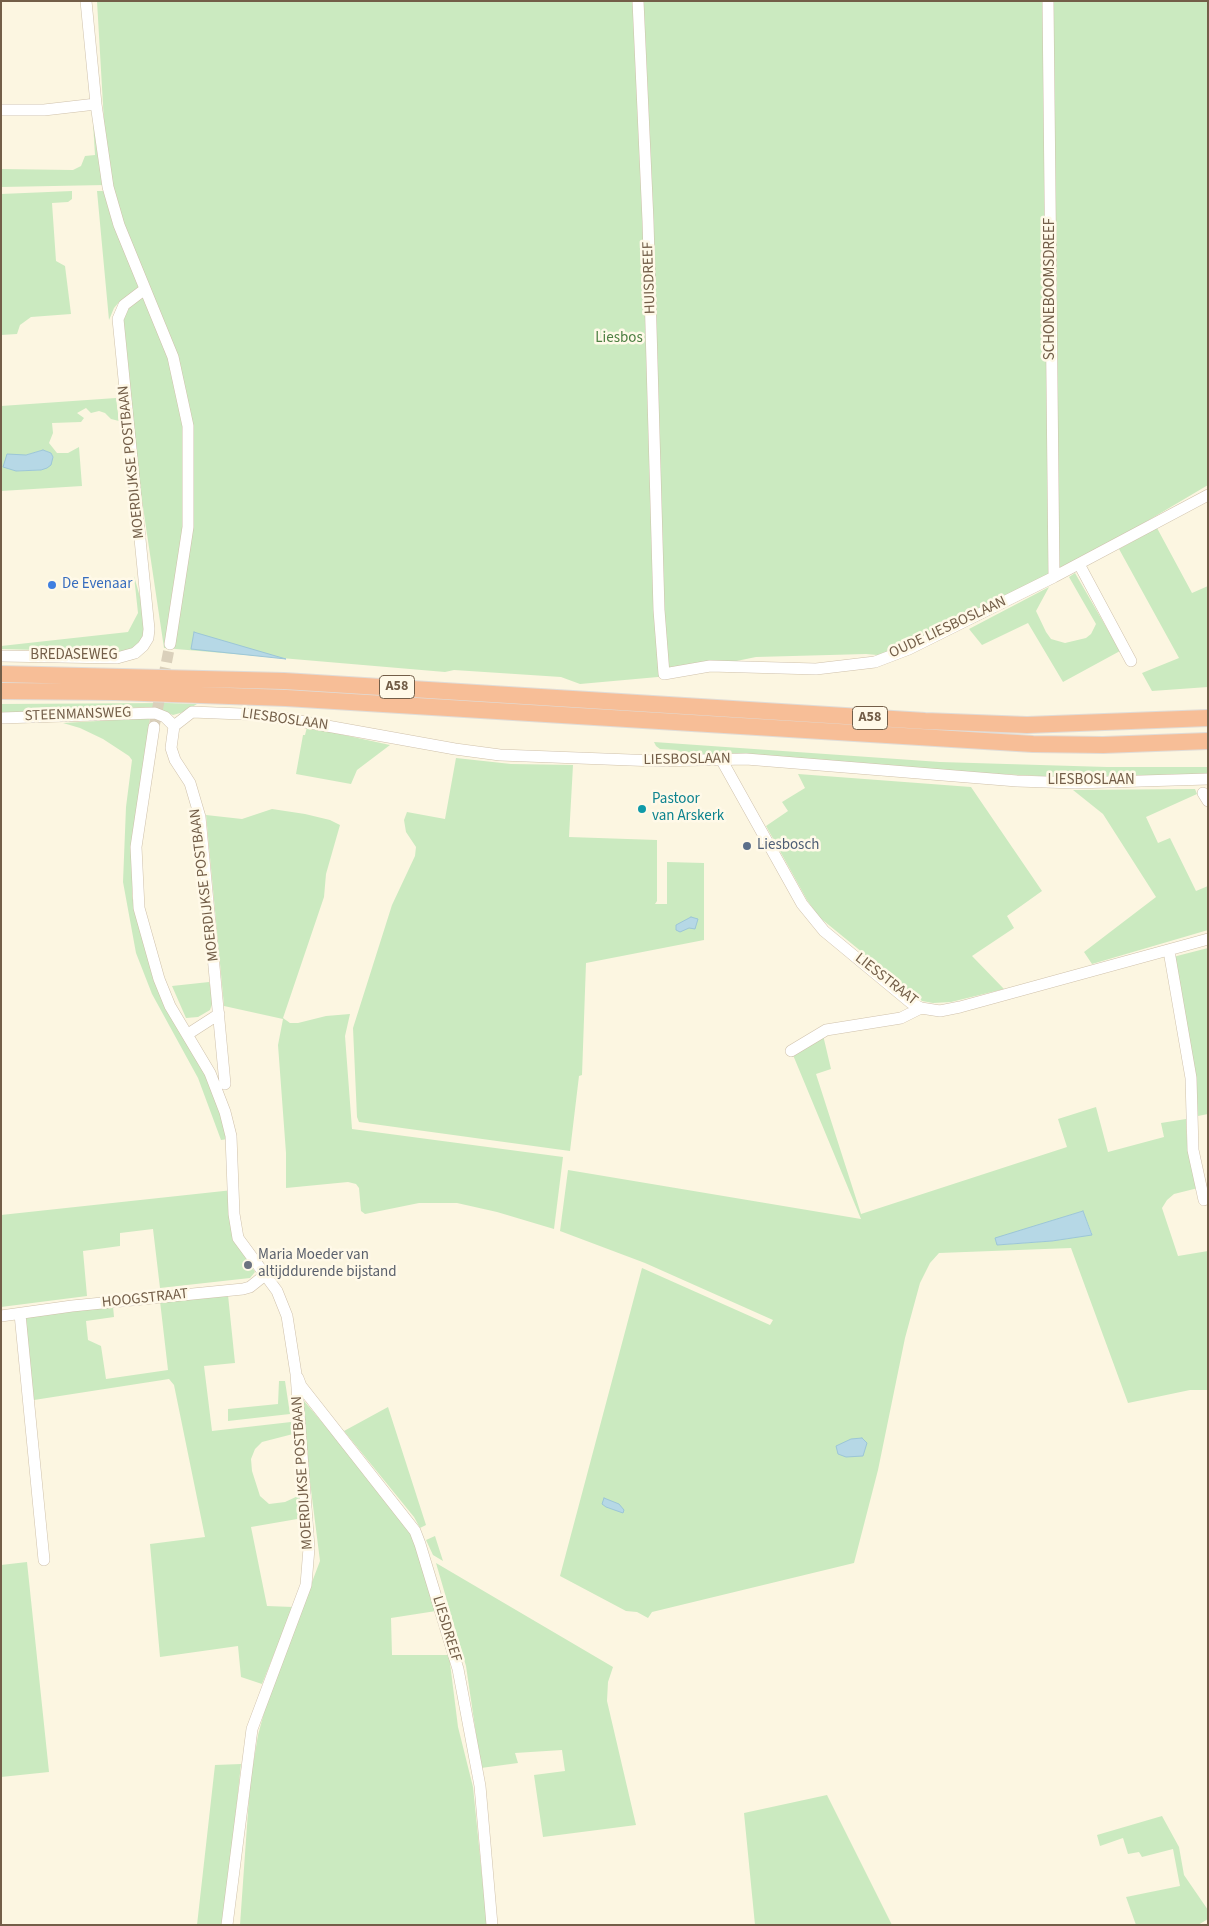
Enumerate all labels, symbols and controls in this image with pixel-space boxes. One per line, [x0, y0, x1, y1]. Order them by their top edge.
street label: SCHONEBOOMSDREEF [1042, 218, 1060, 360]
street label: HUISDREEF [640, 242, 660, 314]
park label: Liesbos [595, 330, 643, 348]
street label: MOERDIJKSE POSTBAAN [115, 384, 149, 540]
place label: De Evenaar [62, 576, 132, 594]
marker: De Evenaar [46, 579, 58, 591]
street label: OUDE LIESBOSLAAN [887, 593, 1009, 663]
street label: BREDASEWEG [30, 647, 118, 665]
road number: A58 [380, 676, 414, 699]
street label: STEENMANSWEG [24, 704, 132, 726]
street label: LIESBOSLAAN [241, 705, 329, 735]
road number: A58 [852, 706, 888, 730]
street label: LIESBOSLAAN [643, 750, 731, 770]
street label: LIESBOSLAAN [1047, 772, 1135, 790]
place label: Pastoor van Arskerk [652, 791, 724, 826]
marker: Pastoor van Arskerk [636, 803, 648, 815]
street label: MOERDIJKSE POSTBAAN [187, 807, 223, 963]
place label: Liesbosch [757, 837, 819, 855]
marker: Liesbosch [741, 840, 753, 852]
street label: LIESSTRAAT [851, 950, 921, 1010]
place label: Maria Moeder van altijddurende bijstand [258, 1247, 397, 1282]
marker: Maria Moeder van altijddurende bijstand [242, 1259, 254, 1271]
street label: HOOGSTRAAT [101, 1286, 189, 1312]
street label: MOERDIJKSE POSTBAAN [289, 1396, 317, 1550]
street label: LIESDREEF [427, 1594, 465, 1664]

